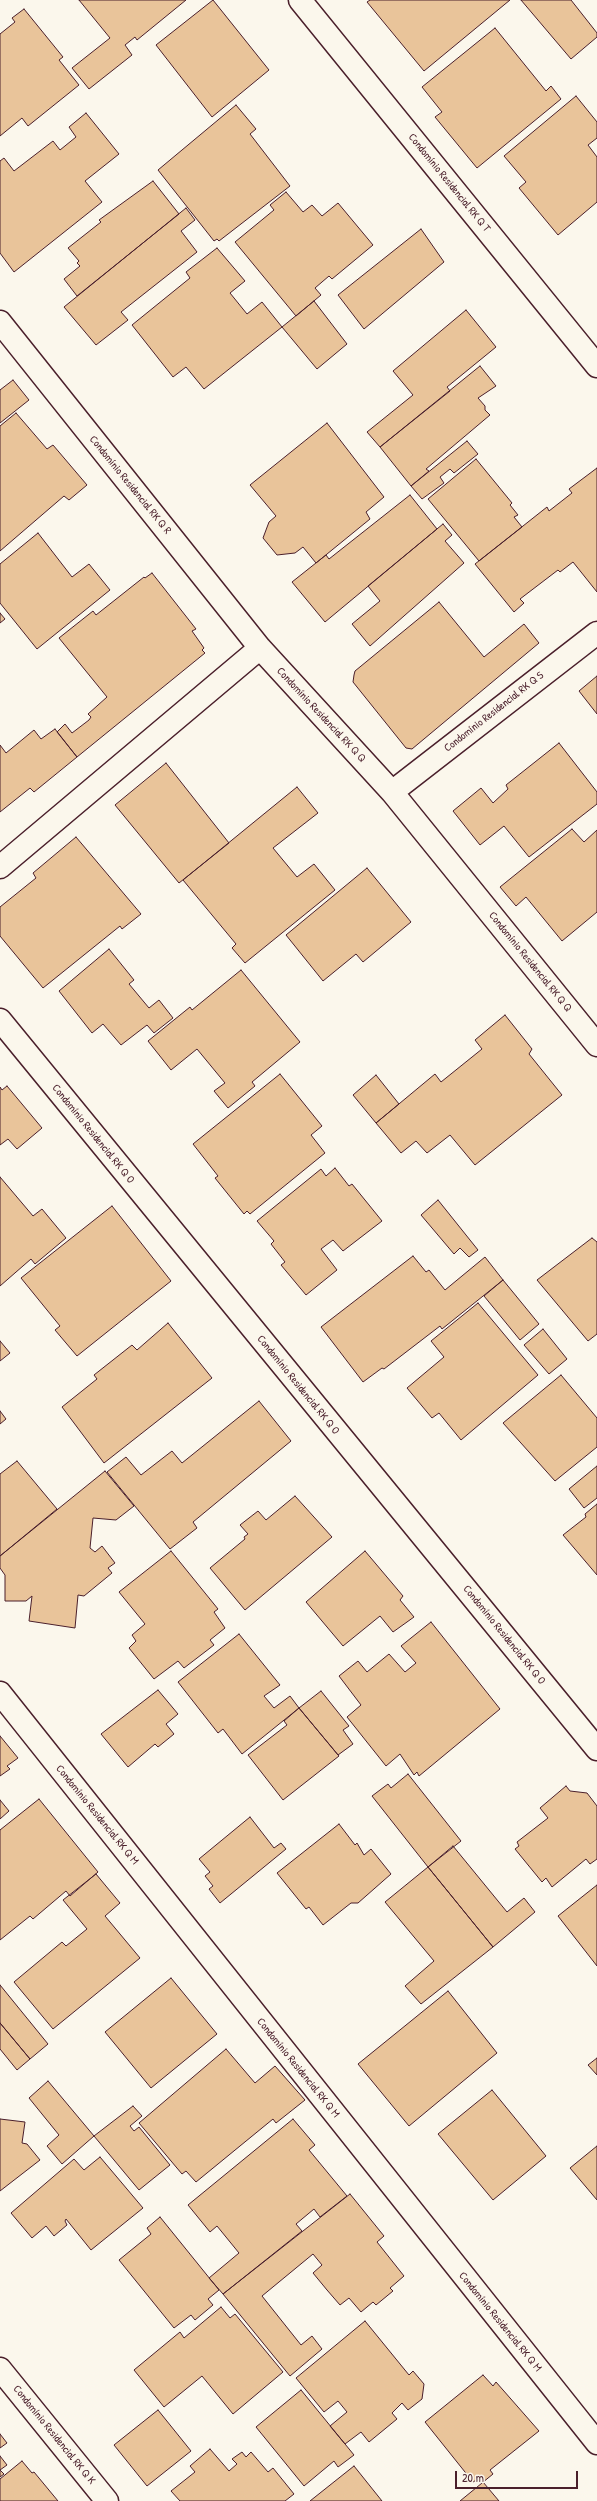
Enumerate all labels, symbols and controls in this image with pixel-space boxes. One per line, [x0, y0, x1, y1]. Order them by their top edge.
street label: Condomínio Residencial RK Q T [405, 131, 493, 235]
street label: Condomínio Residencial RK Q R [86, 433, 174, 537]
street label: Condomínio Residencial RK Q Q [274, 665, 368, 765]
street label: Condomínio Residencial RK Q S [442, 669, 546, 755]
street label: Condomínio Residencial RK Q Q [486, 909, 574, 1015]
street label: Condomínio Residencial RK Q O [49, 1082, 137, 1186]
street label: Condomínio Residencial RK Q O [254, 1333, 342, 1437]
street label: Condomínio Residencial RK Q O [460, 1583, 548, 1687]
street label: Condomínio Residencial RK Q M [53, 1763, 141, 1867]
street label: Condomínio Residencial RK Q M [254, 2016, 342, 2120]
street label: Condomínio Residencial RK Q M [456, 2270, 544, 2374]
street label: Condomínio Residencial RK Q K [10, 2383, 98, 2487]
scale bar [457, 2463, 580, 2489]
text: 20 m [462, 2469, 484, 2486]

